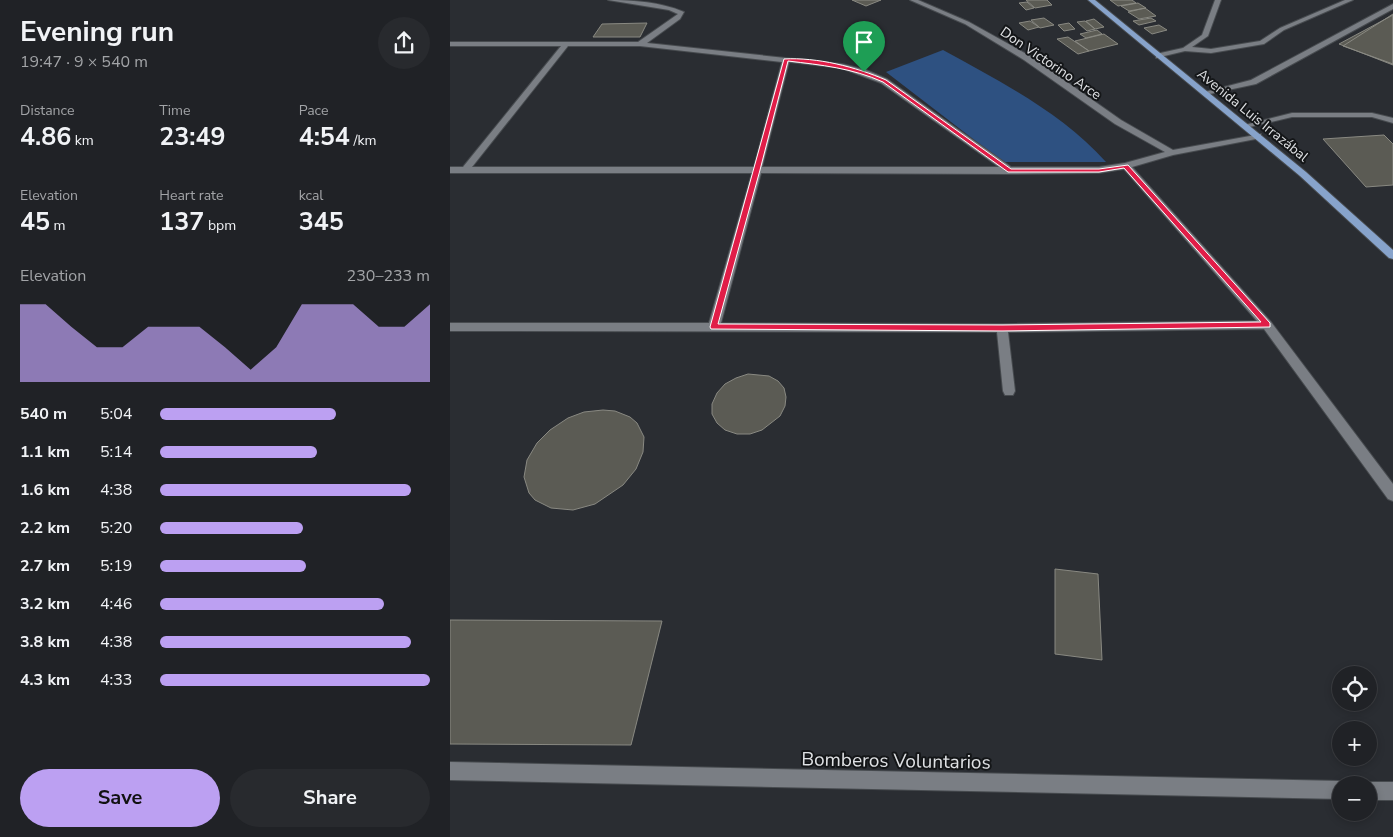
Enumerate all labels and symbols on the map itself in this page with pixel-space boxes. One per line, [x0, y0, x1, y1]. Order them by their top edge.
pin [843, 21, 885, 72]
street label: Don Victorino Arce [996, 22, 1105, 104]
street label: Avenida Luis Irrazábal [1193, 65, 1313, 167]
street label: Bomberos Voluntarios [801, 746, 991, 776]

